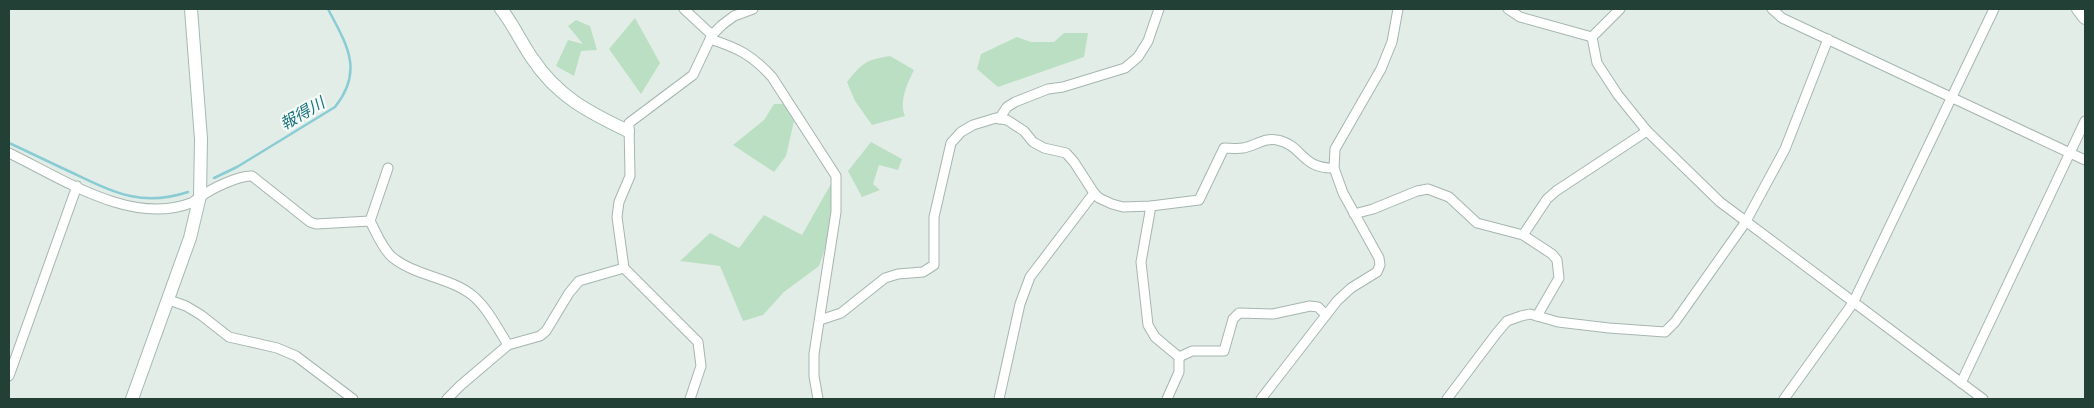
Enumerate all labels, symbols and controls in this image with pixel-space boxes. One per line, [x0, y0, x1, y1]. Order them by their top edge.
water label: 報得川 [276, 91, 331, 135]

